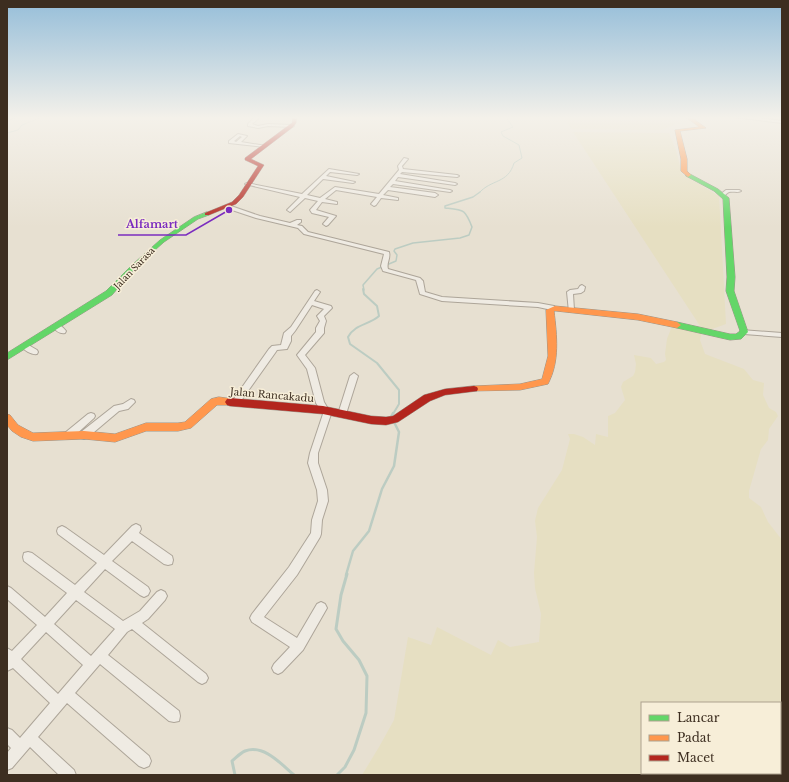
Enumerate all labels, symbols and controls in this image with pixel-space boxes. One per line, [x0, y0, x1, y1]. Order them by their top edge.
callout: Alfamart [118, 212, 186, 235]
text: Alfamart [125, 217, 179, 231]
street label: Jalan Sarasa [111, 245, 157, 292]
street label: Jalan Rancakadu [228, 385, 315, 405]
legend [641, 702, 781, 774]
text: Lancar [677, 710, 720, 725]
text: Padat [677, 730, 711, 745]
text: Macet [677, 750, 715, 765]

